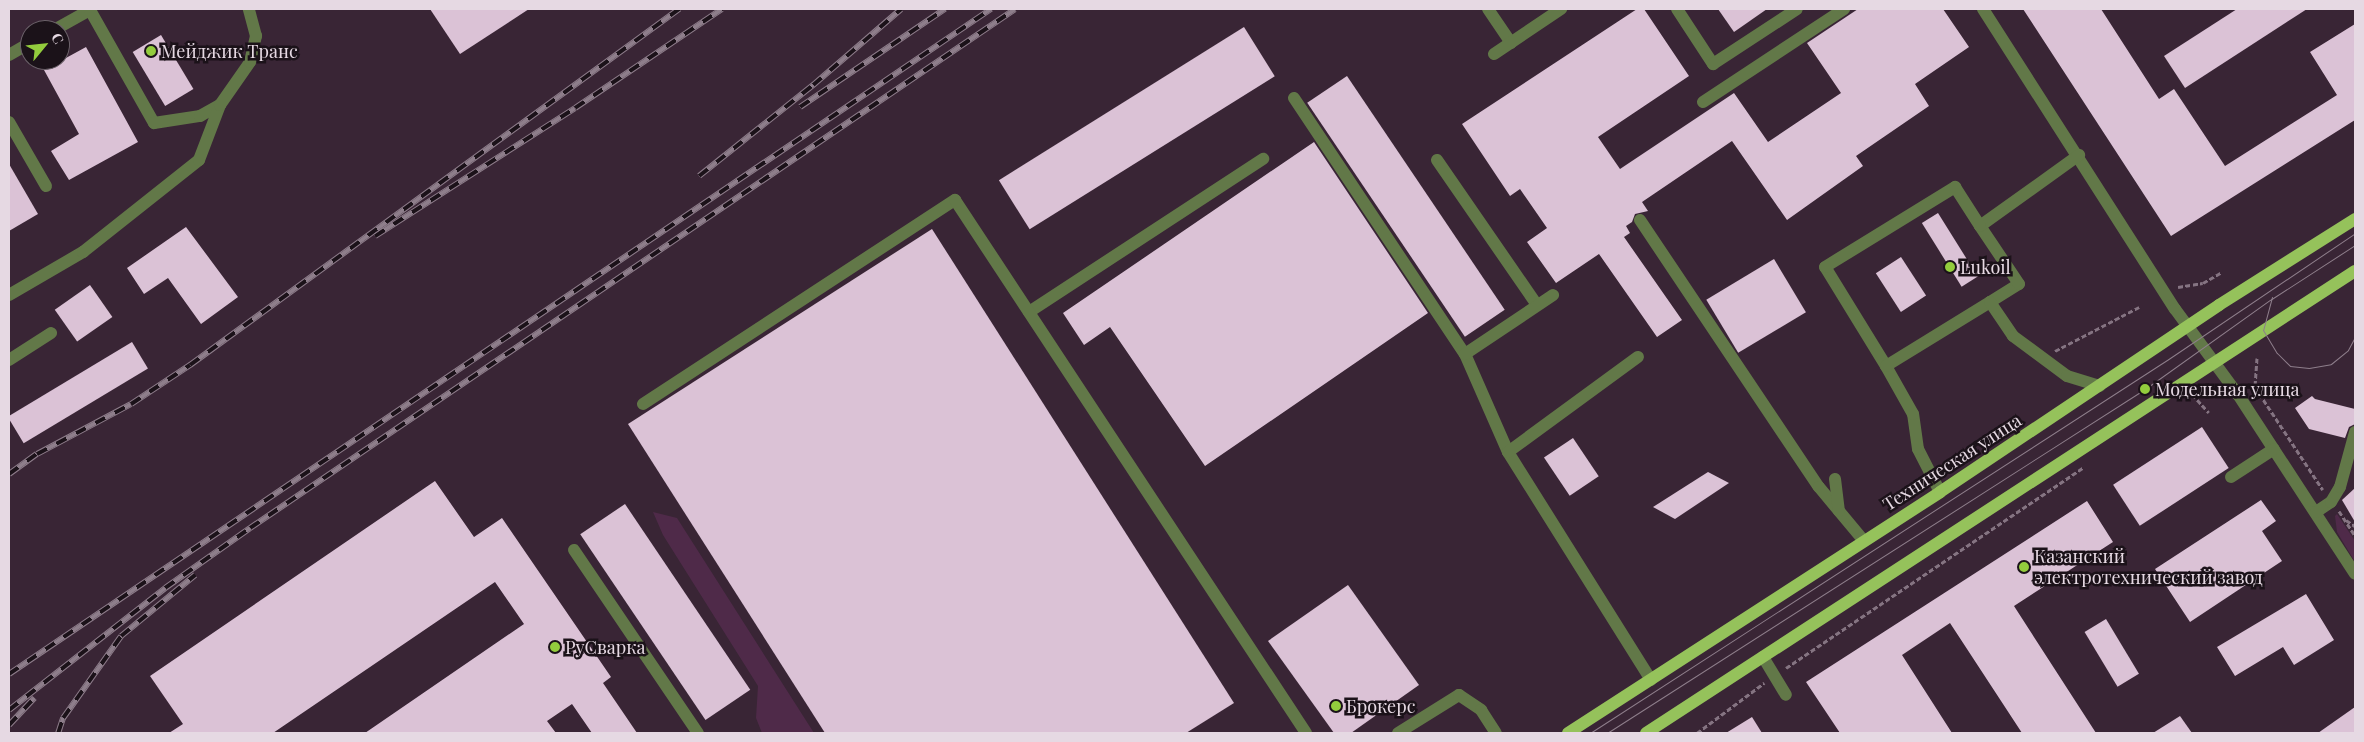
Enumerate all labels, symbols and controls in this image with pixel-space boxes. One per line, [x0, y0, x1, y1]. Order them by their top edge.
north arrow [20, 20, 70, 70]
text: С [47, 29, 69, 47]
place label: Мейджик Транс [161, 40, 298, 62]
marker: Мейджик Транс [145, 45, 157, 57]
place label: Lukoil [1960, 256, 2011, 278]
marker: Lukoil [1944, 261, 1956, 273]
place label: Модельная улица [2155, 378, 2299, 400]
marker: Модельная улица [2139, 383, 2151, 395]
street label: Техническая улица [1879, 409, 2025, 515]
place label: Казанский электротехнический завод [2034, 546, 2263, 588]
marker: Казанский электротехнический завод [2018, 561, 2030, 573]
place label: РуСварка [565, 636, 645, 658]
marker: РуСварка [549, 641, 561, 653]
place label: Брокерс [1346, 695, 1415, 717]
marker: Брокерс [1330, 700, 1342, 712]

